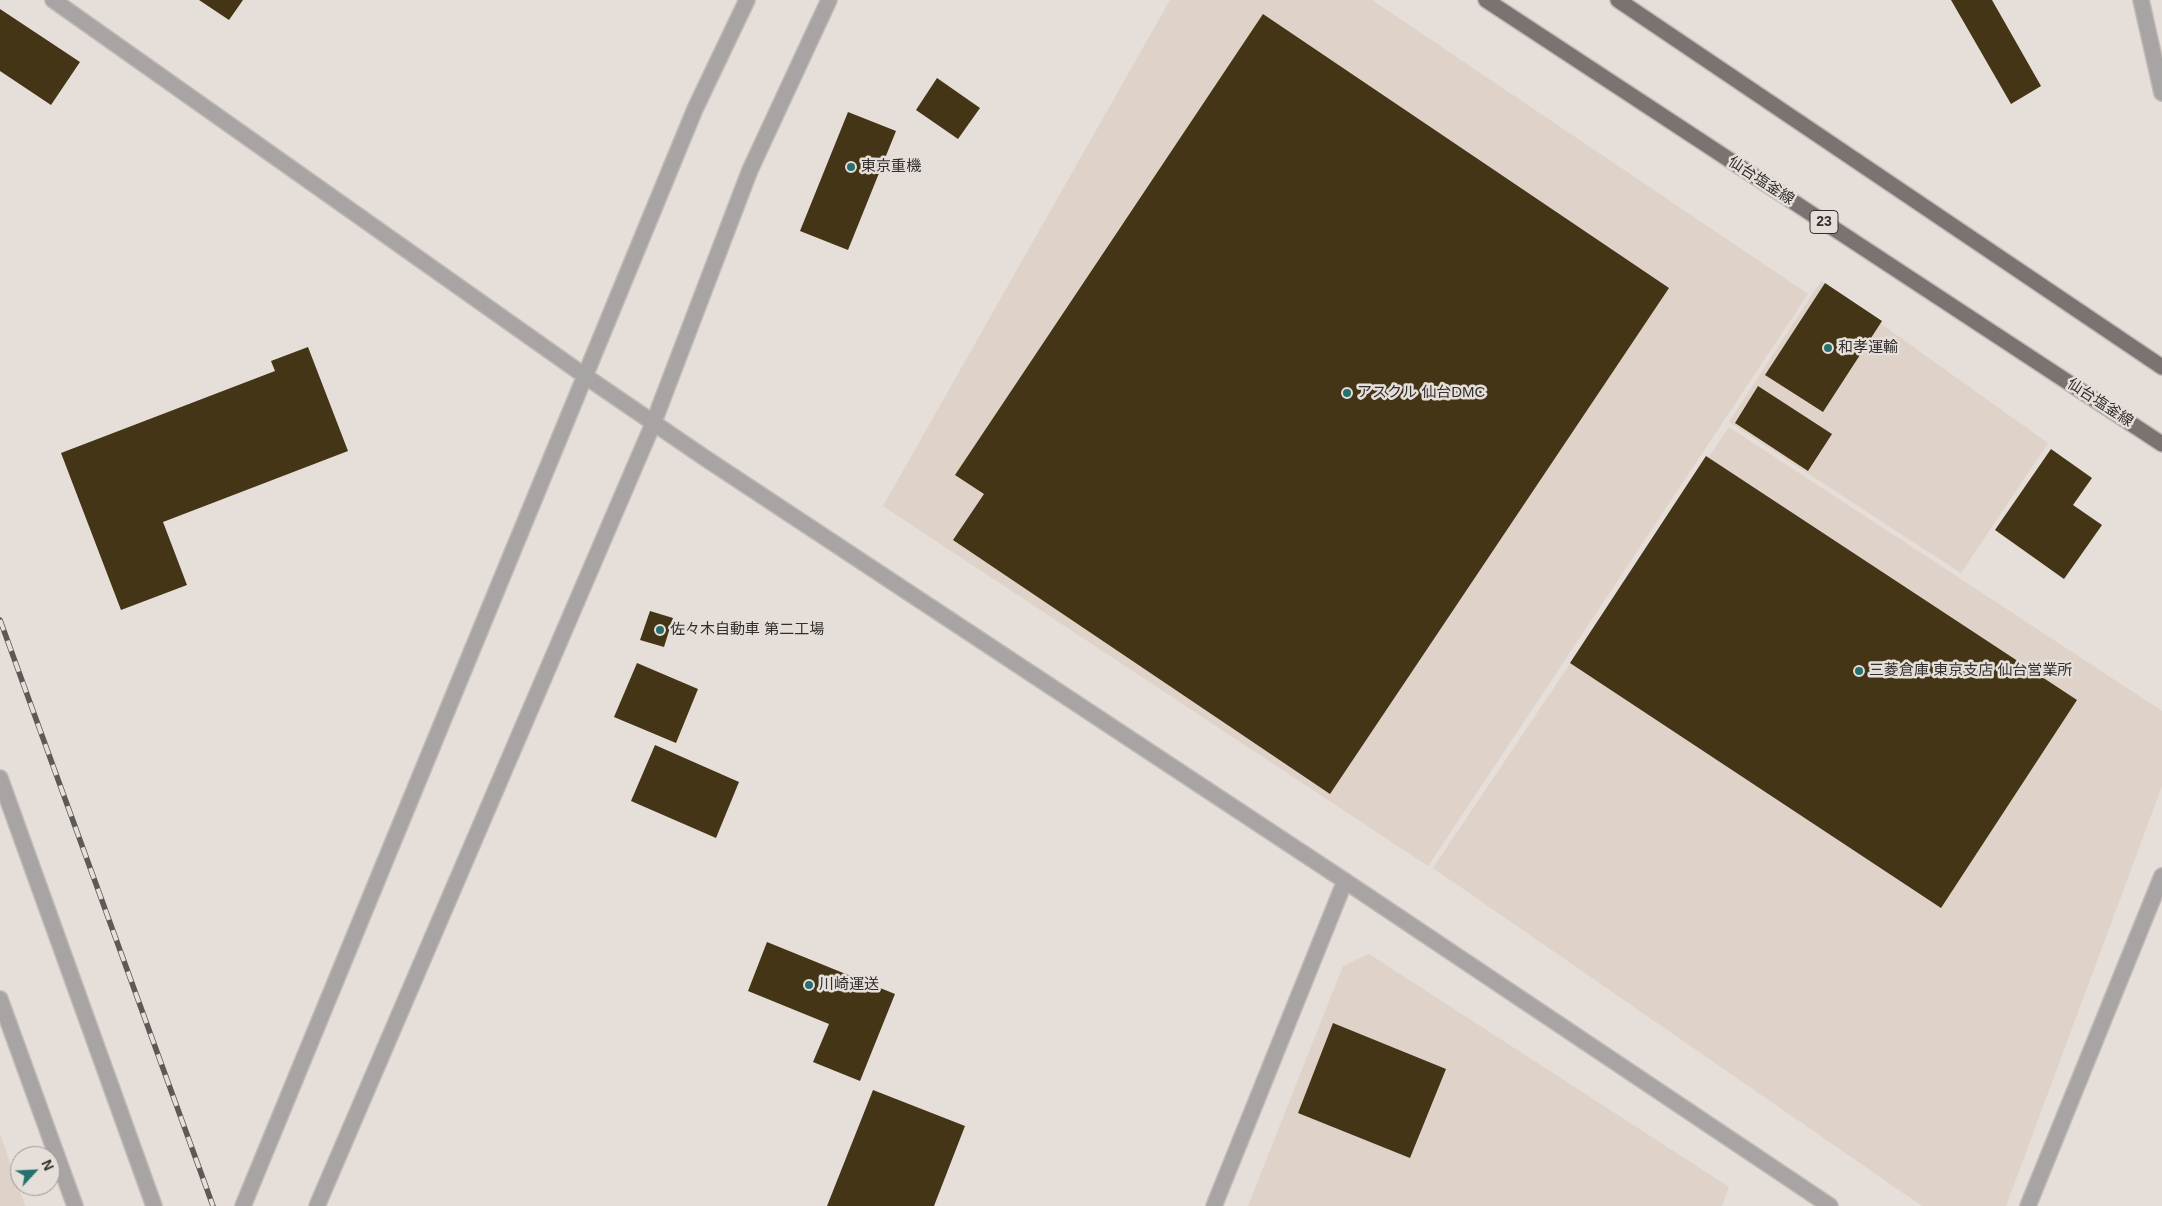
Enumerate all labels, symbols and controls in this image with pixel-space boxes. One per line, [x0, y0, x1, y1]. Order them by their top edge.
street label: 仙台塩釜線 [1725, 153, 1797, 209]
place label: 東京重機 [861, 158, 921, 176]
marker: 東京重機 [845, 161, 857, 173]
road number: 23 [1810, 210, 1838, 233]
place label: 和孝運輸 [1838, 339, 1898, 357]
marker: 和孝運輸 [1822, 342, 1834, 354]
street label: 仙台塩釜線 [2064, 375, 2136, 431]
place label: アスクル 仙台DMC [1357, 384, 1485, 402]
marker: アスクル 仙台DMC [1341, 387, 1353, 399]
place label: 佐々木自動車 第二工場 [670, 621, 824, 639]
marker: 佐々木自動車 第二工場 [654, 624, 666, 636]
place label: 三菱倉庫 東京支店 仙台営業所 [1869, 662, 2072, 680]
marker: 三菱倉庫 東京支店 仙台営業所 [1853, 665, 1865, 677]
place label: 川崎運送 [819, 976, 879, 994]
marker: 川崎運送 [803, 979, 815, 991]
north arrow [10, 1146, 60, 1196]
text: N [38, 1157, 57, 1173]

